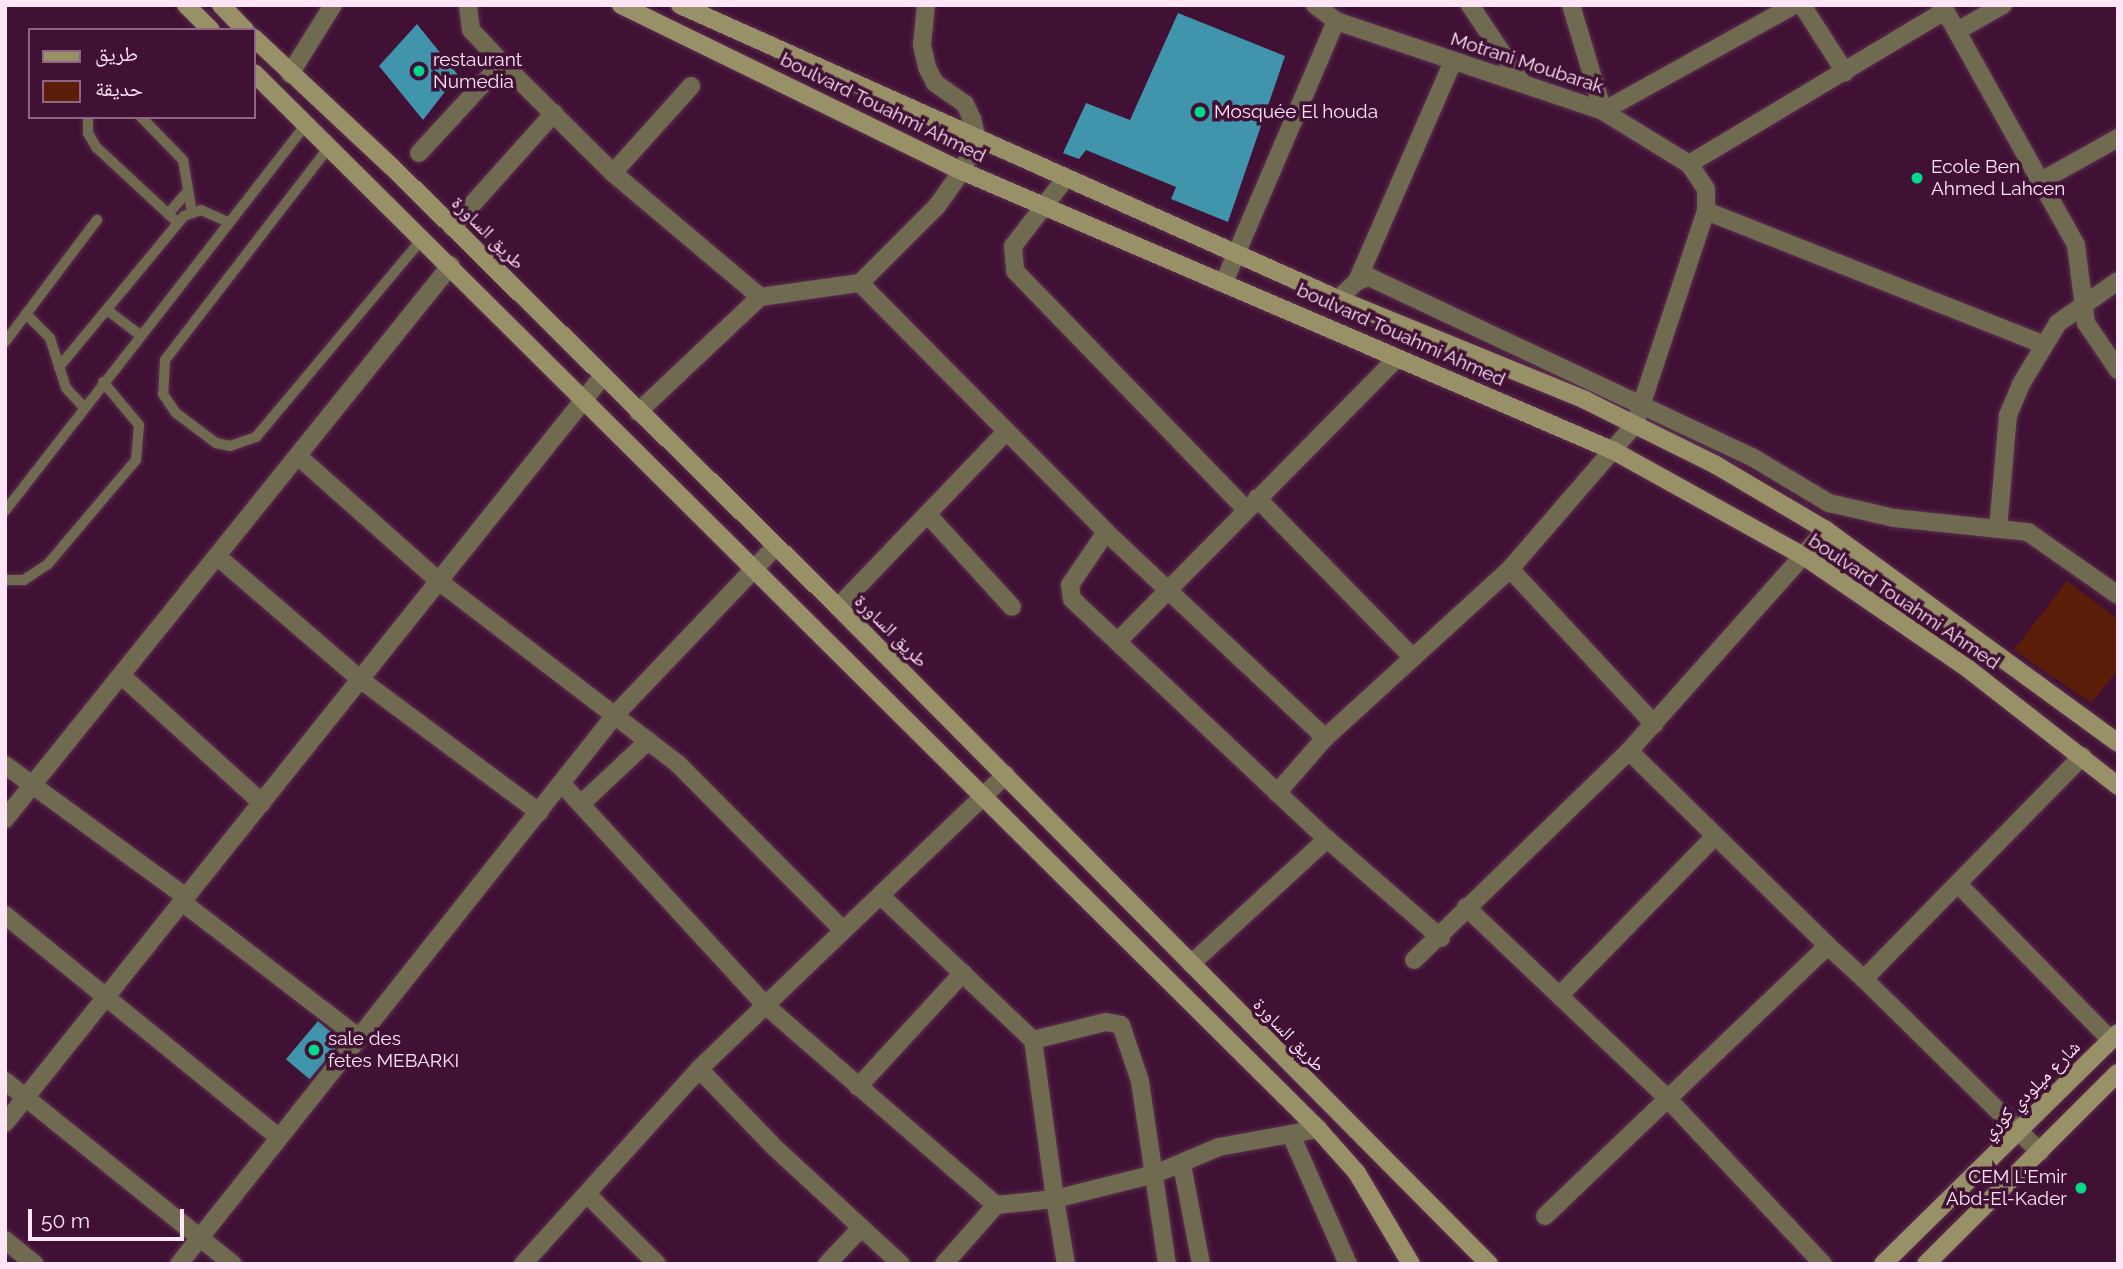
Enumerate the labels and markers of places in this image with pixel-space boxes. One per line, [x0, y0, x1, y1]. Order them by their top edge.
place label: restaurant Numedia [433, 49, 522, 93]
marker: restaurant Numedia [411, 63, 427, 79]
place label: Mosquée El houda [1214, 101, 1379, 123]
marker: Mosquée El houda [1192, 104, 1208, 120]
place label: Ecole Ben Ahmed Lahcen [1931, 156, 2065, 200]
marker: Ecole Ben Ahmed Lahcen [1909, 170, 1925, 186]
place label: sale des fetes MEBARKI [328, 1028, 459, 1072]
marker: sale des fetes MEBARKI [306, 1042, 322, 1058]
place label: CEM L'Emir Abd-El-Kader [1946, 1166, 2067, 1210]
marker: CEM L'Emir Abd-El-Kader [2073, 1180, 2089, 1196]

